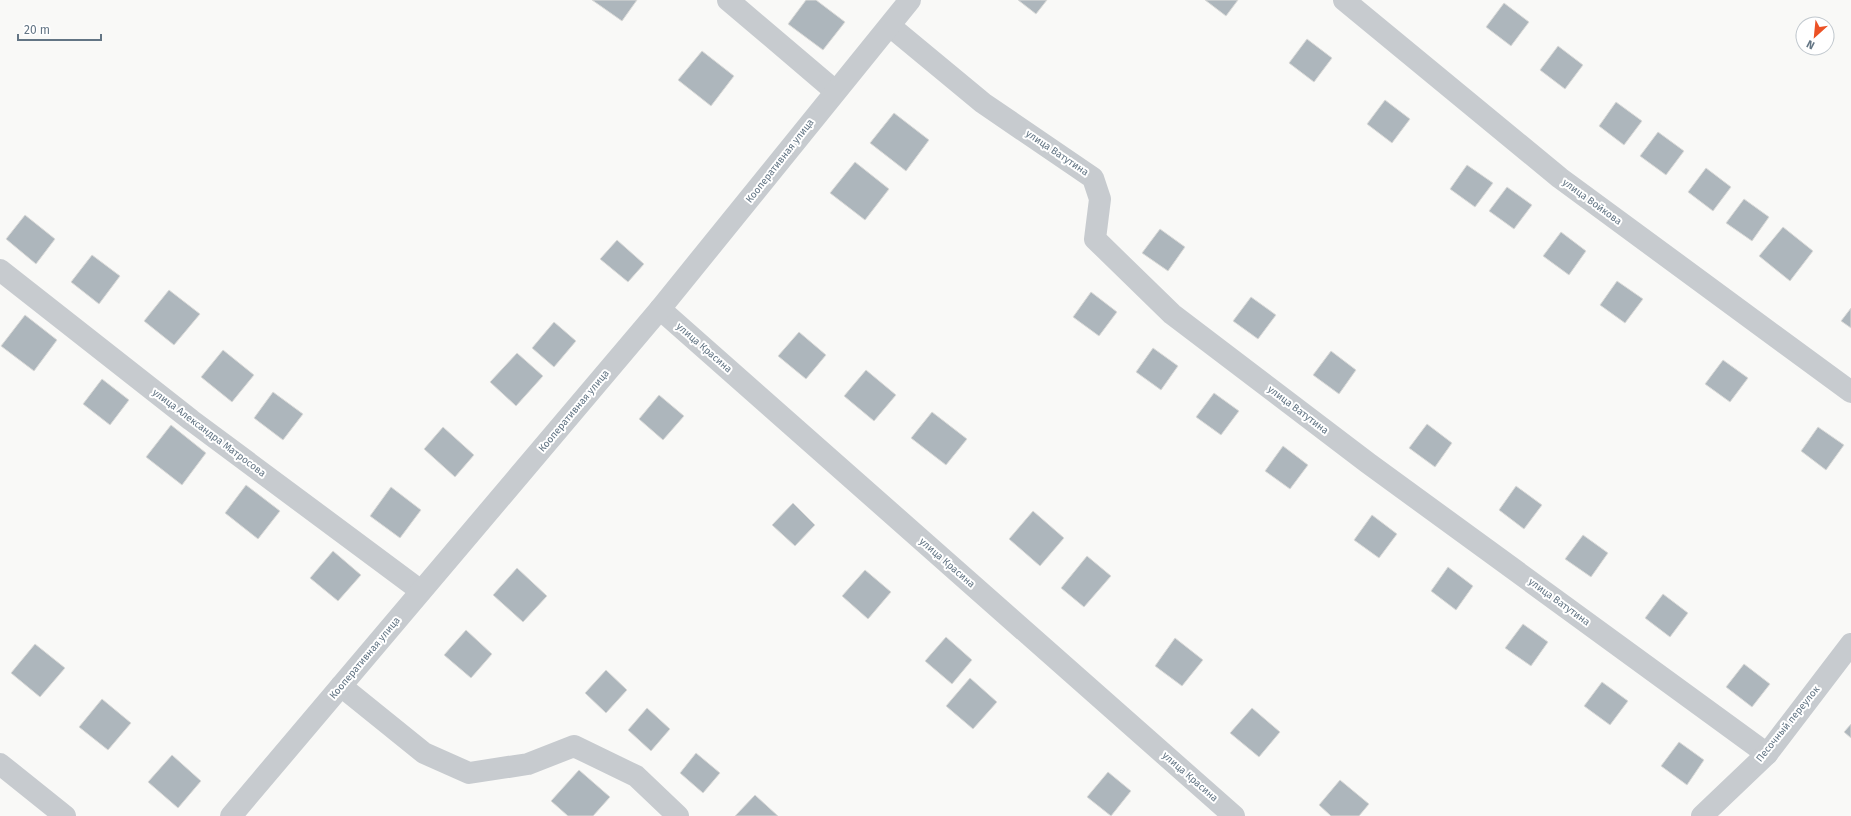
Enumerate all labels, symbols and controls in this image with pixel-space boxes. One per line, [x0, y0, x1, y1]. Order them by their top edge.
scale bar [18, 16, 101, 42]
north arrow [1795, 16, 1835, 56]
text: 20 m [24, 23, 50, 37]
text: N [1804, 37, 1817, 52]
street label: Кооперативная улица [743, 117, 817, 205]
street label: улица Ватутина [1023, 128, 1091, 178]
street label: улица Войкова [1560, 176, 1624, 228]
street label: улица Красина [674, 321, 734, 375]
street label: Кооперативная улица [536, 368, 612, 454]
street label: улица Ватутина [1265, 383, 1331, 437]
street label: улица Александра Матросова [150, 386, 268, 480]
street label: улица Красина [917, 536, 977, 590]
street label: улица Ватутина [1526, 576, 1592, 628]
street label: Кооперативная улица [327, 615, 403, 701]
street label: Песочный переулок [1754, 683, 1823, 764]
street label: улица Красина [1160, 750, 1220, 804]

